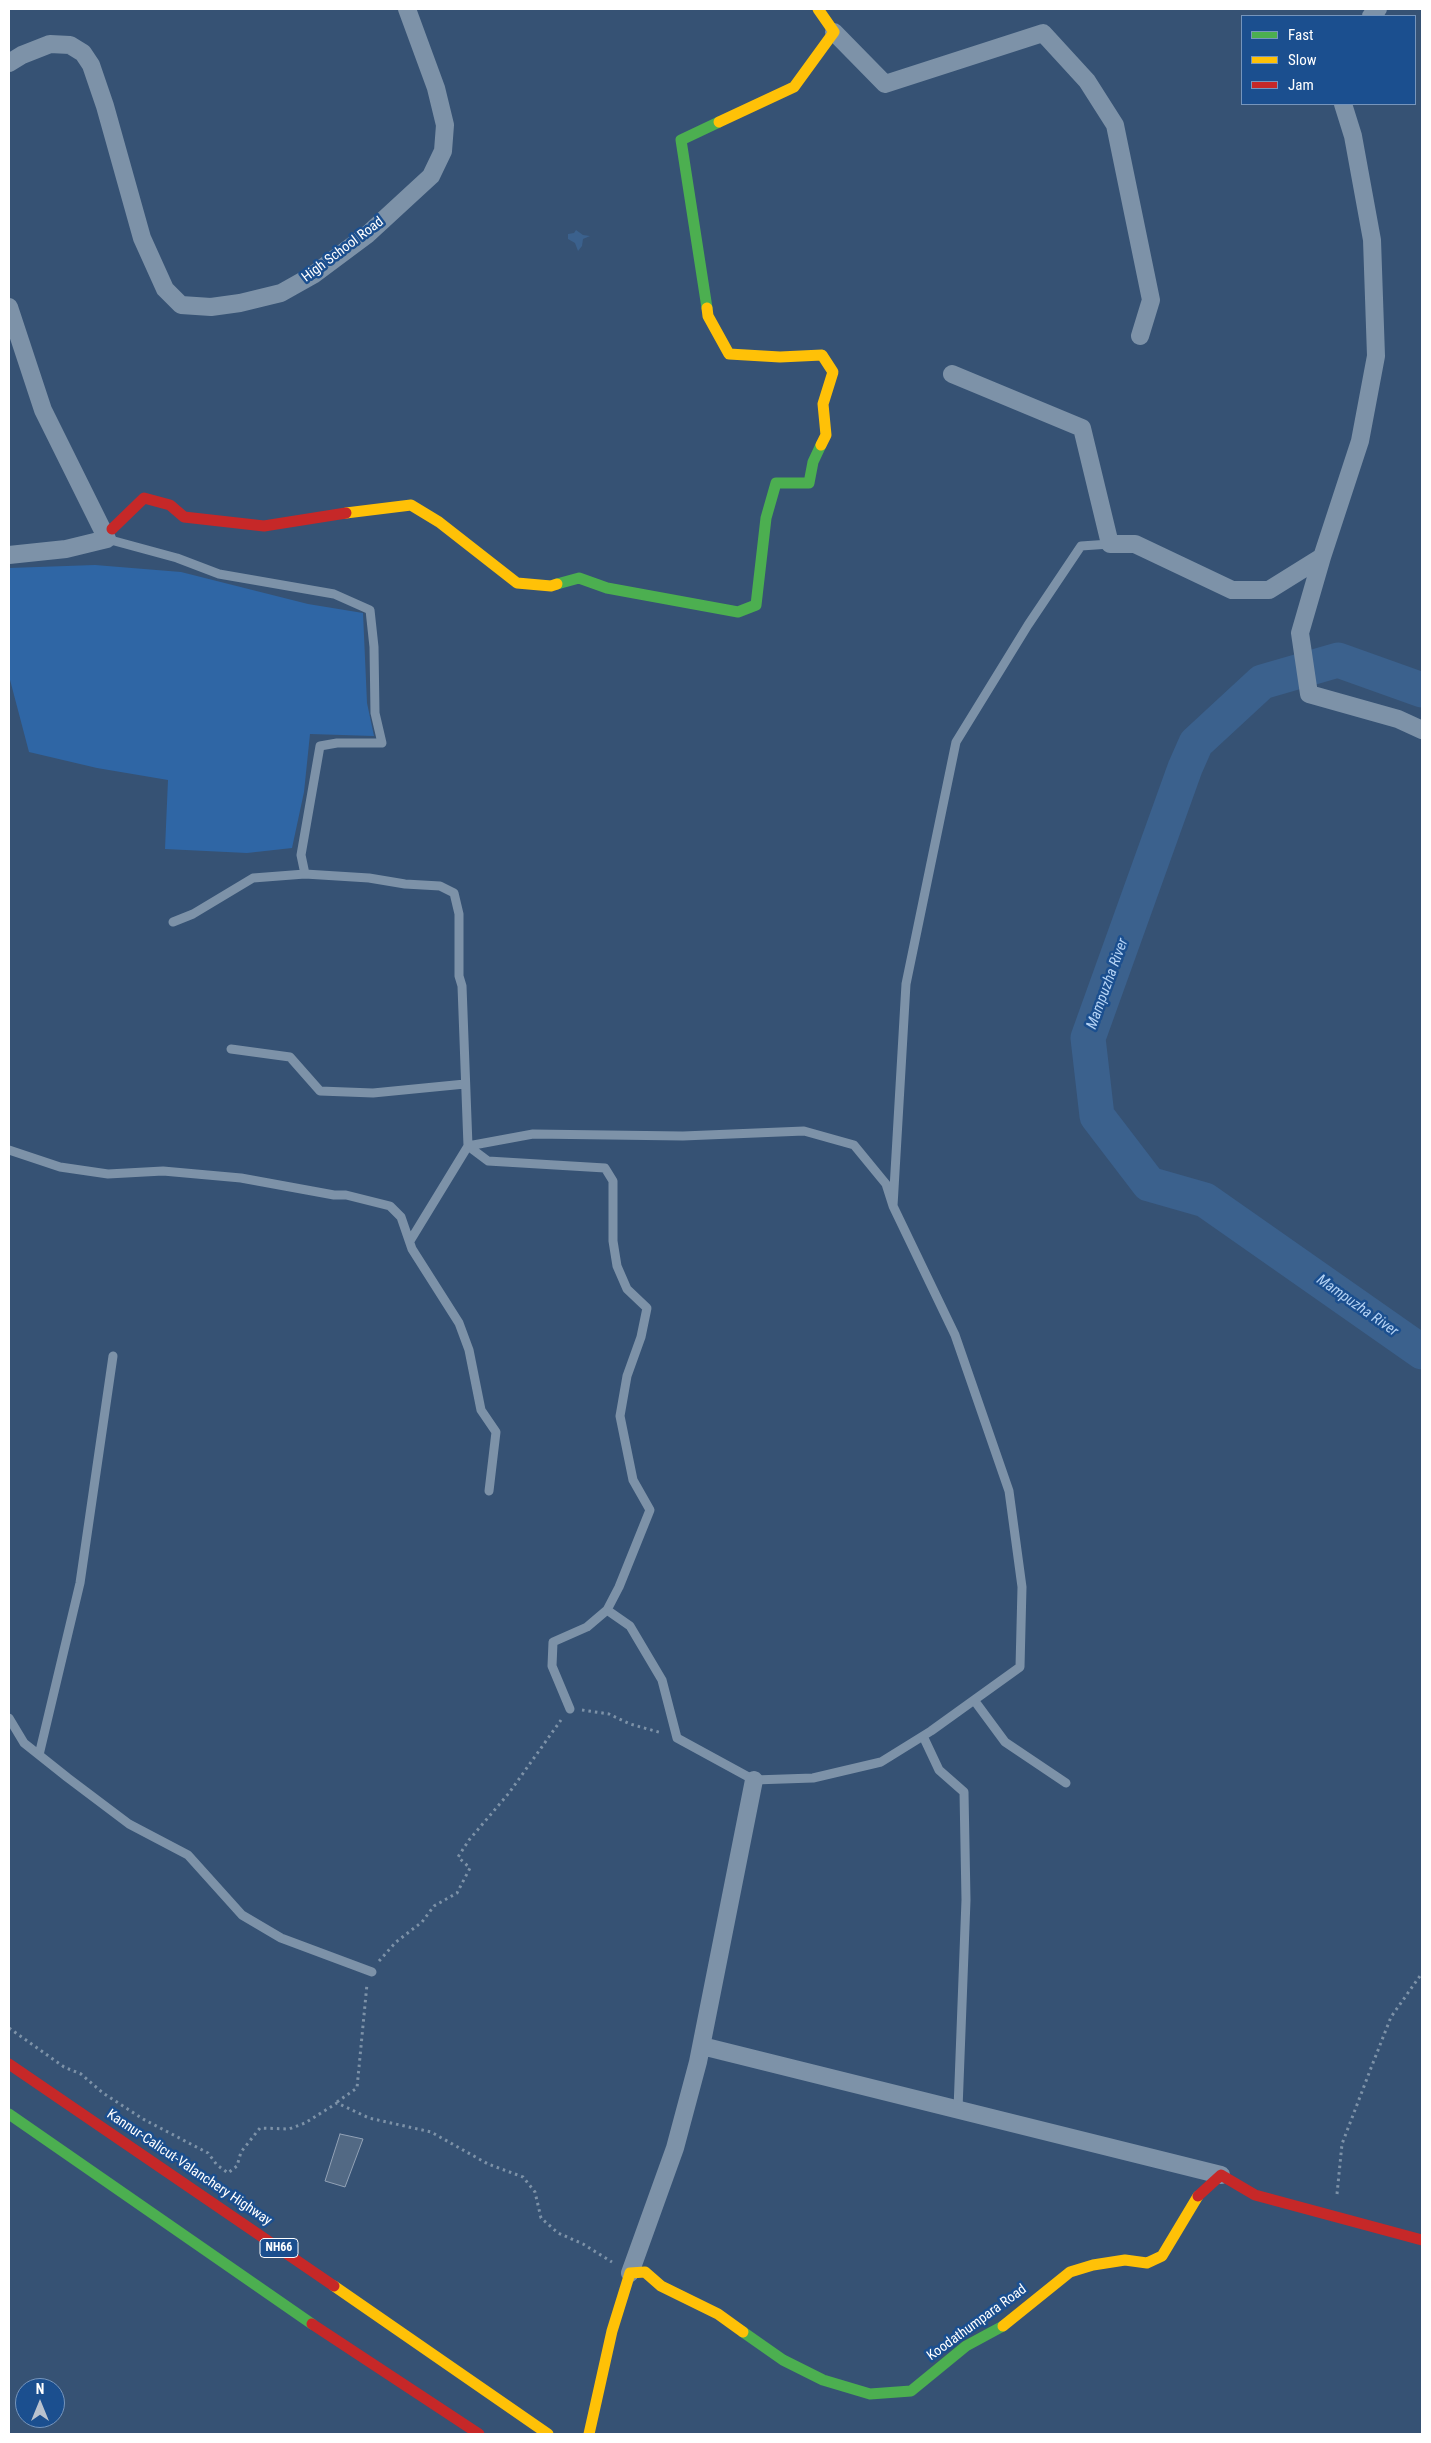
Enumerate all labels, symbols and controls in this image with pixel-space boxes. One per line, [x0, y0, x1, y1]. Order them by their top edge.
legend [1241, 15, 1416, 105]
text: Fast [1288, 26, 1313, 44]
text: Slow [1288, 51, 1317, 69]
text: Jam [1288, 76, 1314, 94]
street label: High School Road [299, 214, 387, 286]
water label: Mampuzha River [1083, 936, 1133, 1032]
water label: Mampuzha River [1313, 1271, 1401, 1341]
street label: Kannur-Calicut-Valanchery Highway [103, 2106, 275, 2230]
road number: NH66 [260, 2238, 298, 2258]
street label: Koodathumpara Road [924, 2281, 1030, 2365]
north arrow [15, 2378, 65, 2428]
text: N [36, 2381, 44, 2397]

